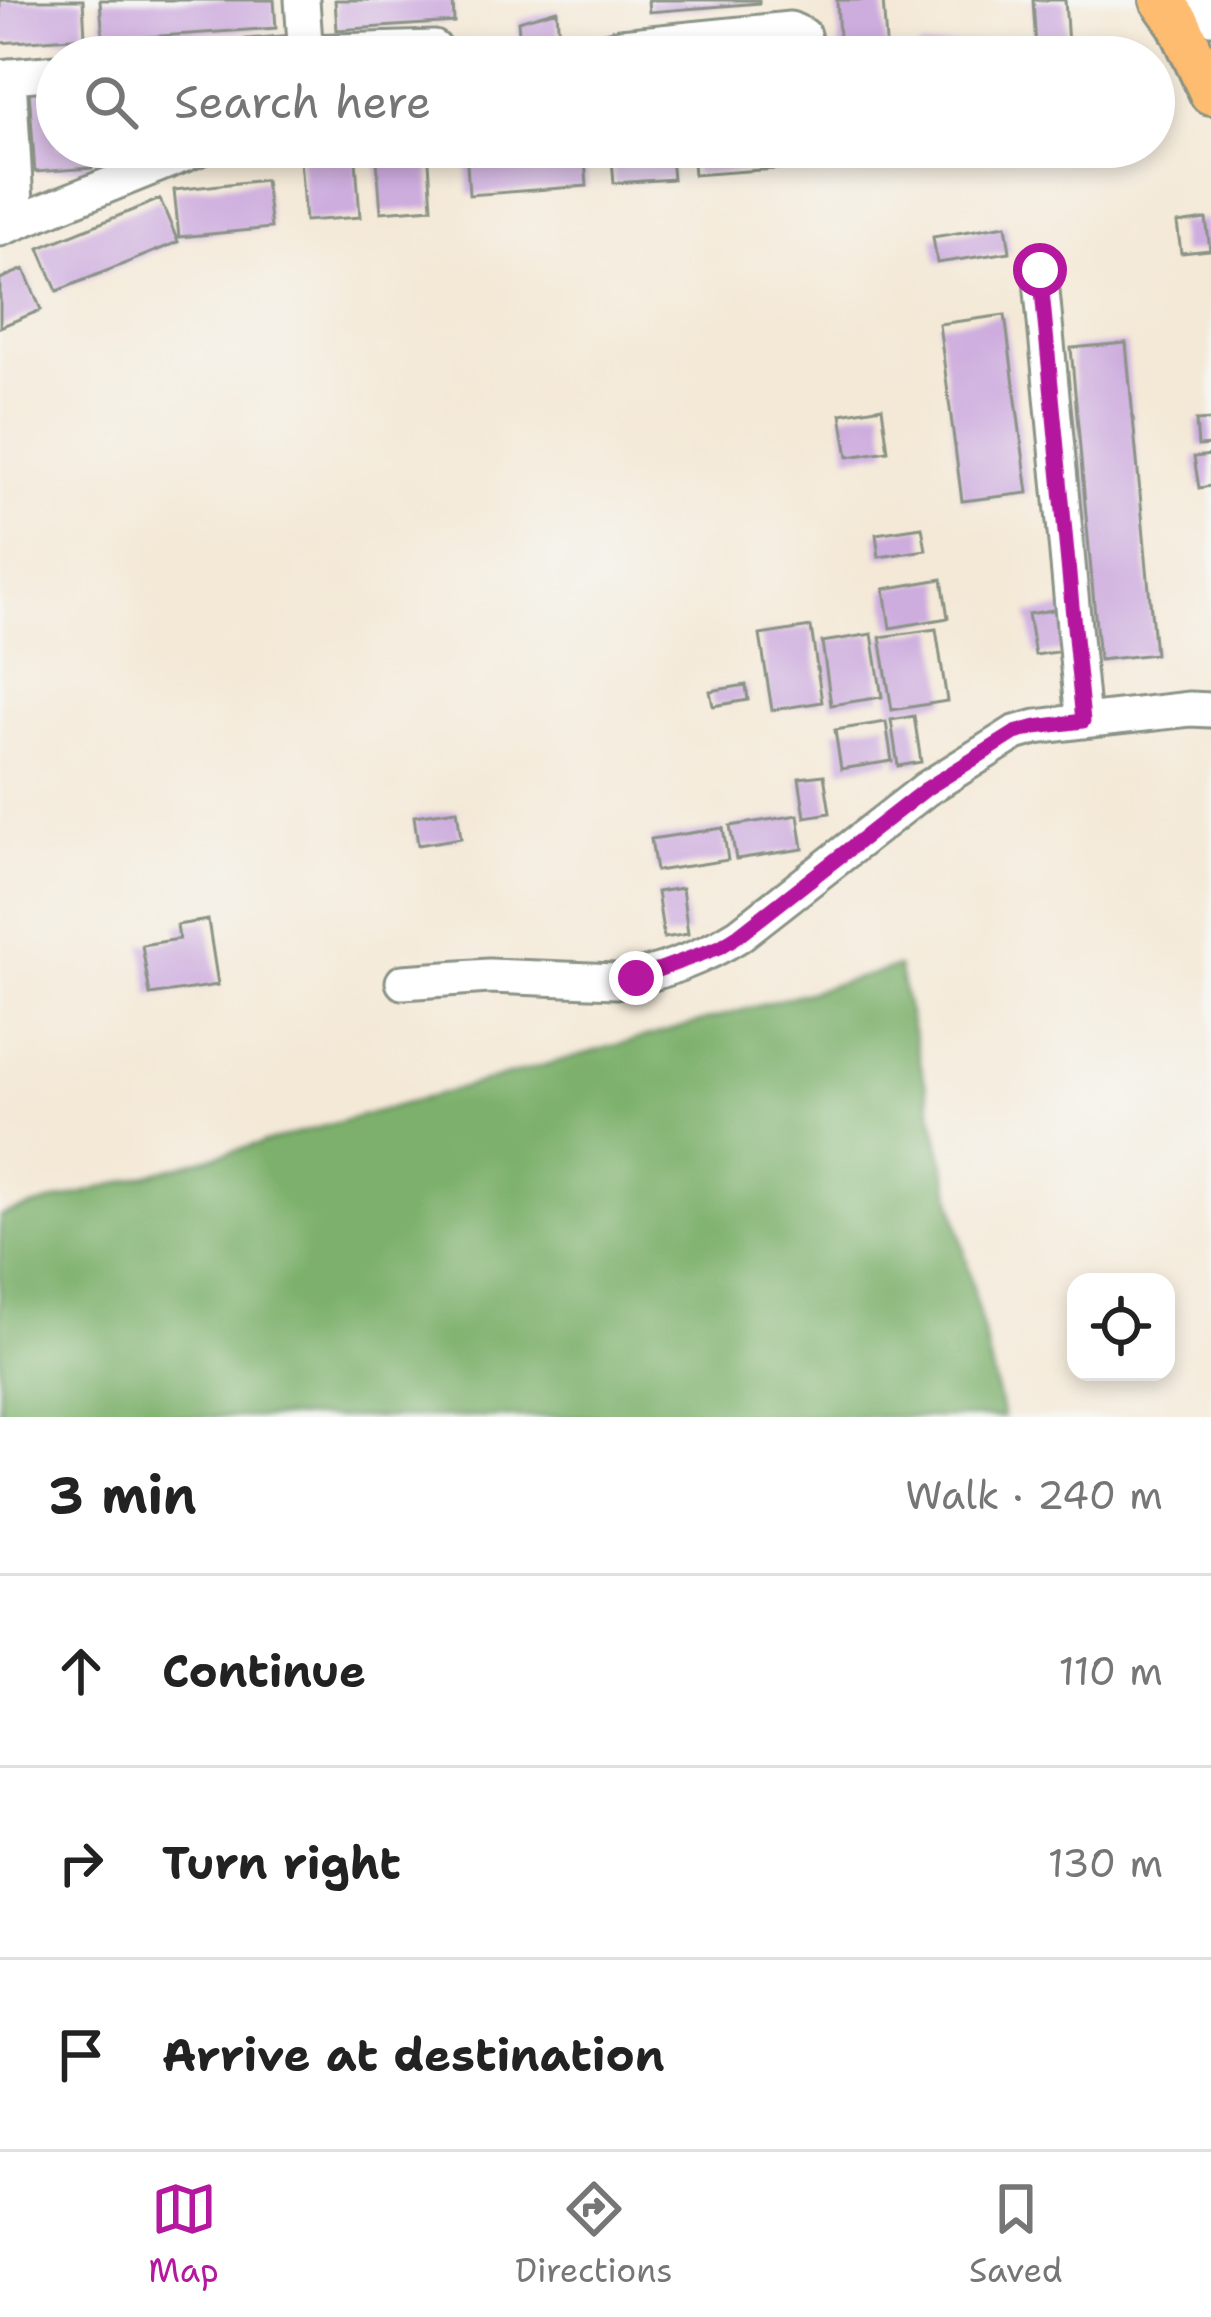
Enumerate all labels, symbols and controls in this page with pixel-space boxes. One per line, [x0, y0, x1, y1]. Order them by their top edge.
search box [36, 36, 1175, 168]
icon: search [78, 69, 144, 135]
text: Search here [174, 72, 431, 132]
route start [1013, 243, 1067, 297]
route end [609, 951, 663, 1005]
map controls [1067, 1273, 1175, 1381]
button: locate [1067, 1273, 1175, 1381]
text: 3 min [48, 1461, 197, 1529]
text: Walk · 240 m [905, 1469, 1163, 1521]
icon: ahead [48, 1638, 114, 1704]
text: Continue [162, 1641, 366, 1701]
text: 110 m [1059, 1645, 1163, 1697]
icon: right [48, 1830, 114, 1896]
text: Turn right [162, 1833, 401, 1893]
text: 130 m [1048, 1837, 1163, 1889]
icon: arrive [48, 2022, 114, 2088]
text: Arrive at destination [162, 2025, 665, 2085]
tab: Map [148, 2176, 219, 2293]
tab: Directions [515, 2176, 673, 2293]
tab: Saved [969, 2176, 1063, 2293]

